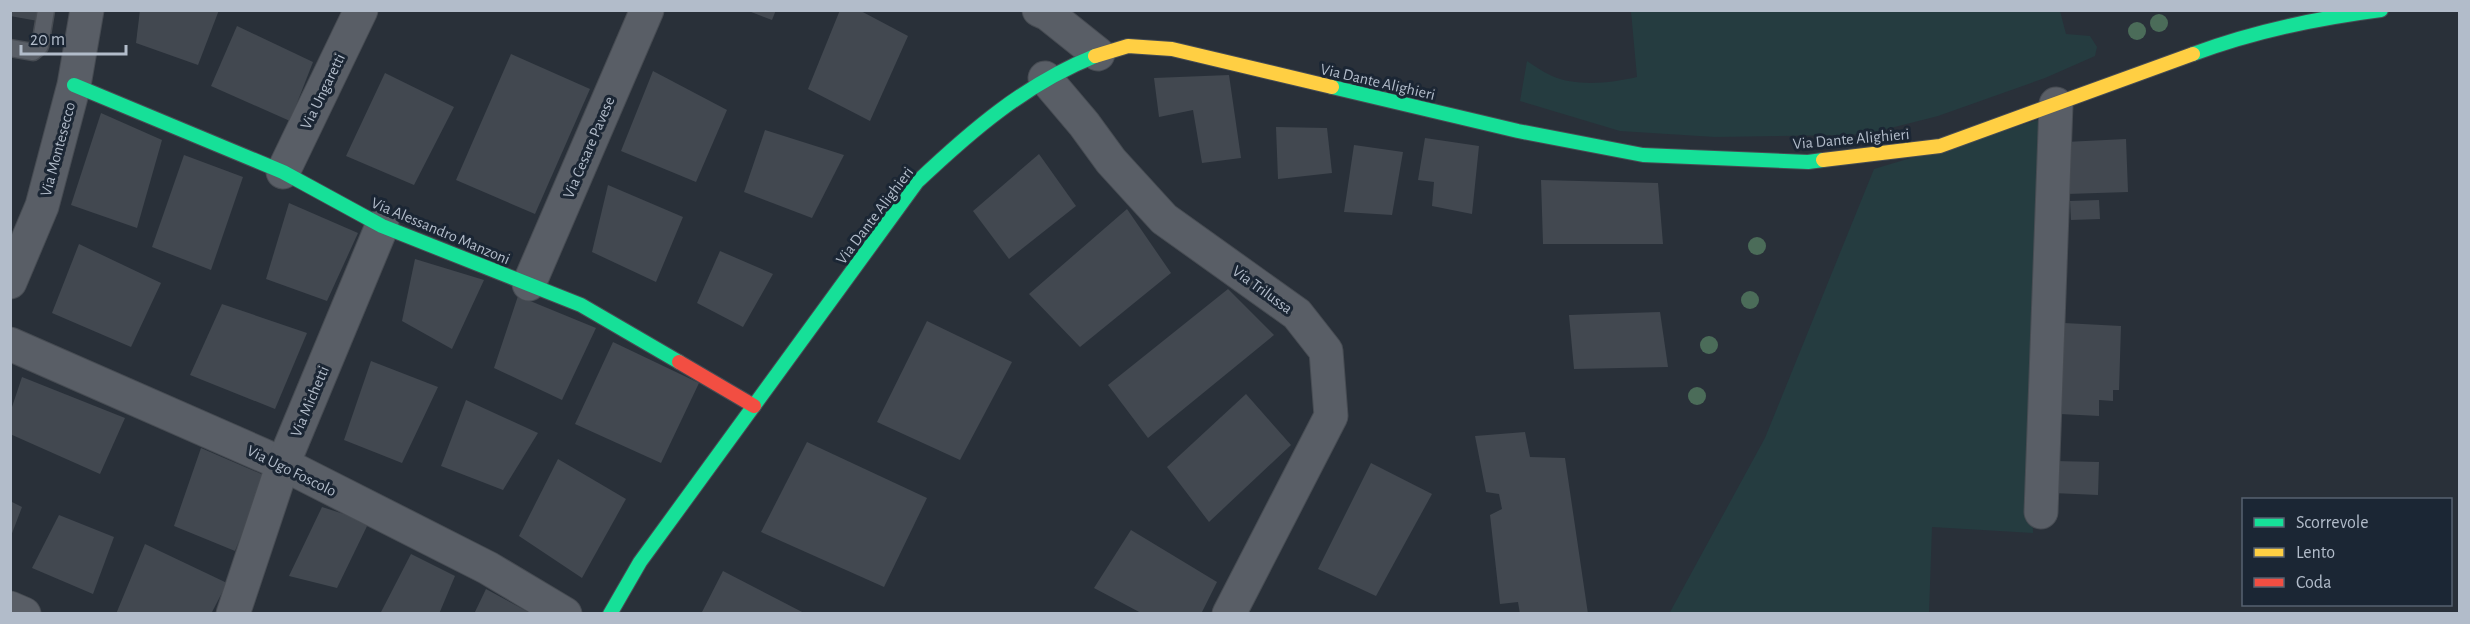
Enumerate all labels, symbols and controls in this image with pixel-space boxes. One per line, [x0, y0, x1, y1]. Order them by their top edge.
scale bar [21, 18, 126, 56]
text: 20 m [30, 31, 65, 49]
street label: Via Ungaretti [298, 51, 348, 132]
street label: Via Dante Alighieri [1319, 61, 1437, 103]
street label: Via Cesare Pavese [560, 94, 618, 201]
street label: Via Montesecco [38, 100, 78, 198]
street label: Via Dante Alighieri [1792, 126, 1910, 152]
street label: Via Dante Alighieri [833, 164, 916, 267]
street label: Via Alessandro Manzoni [369, 194, 512, 267]
street label: Via Trilussa [1229, 263, 1295, 317]
street label: Via Michetti [288, 364, 332, 439]
street label: Via Ugo Foscolo [244, 442, 339, 499]
legend [2242, 498, 2452, 606]
text: Scorrevole [2296, 514, 2369, 532]
text: Lento [2296, 544, 2335, 562]
text: Coda [2296, 574, 2331, 592]

